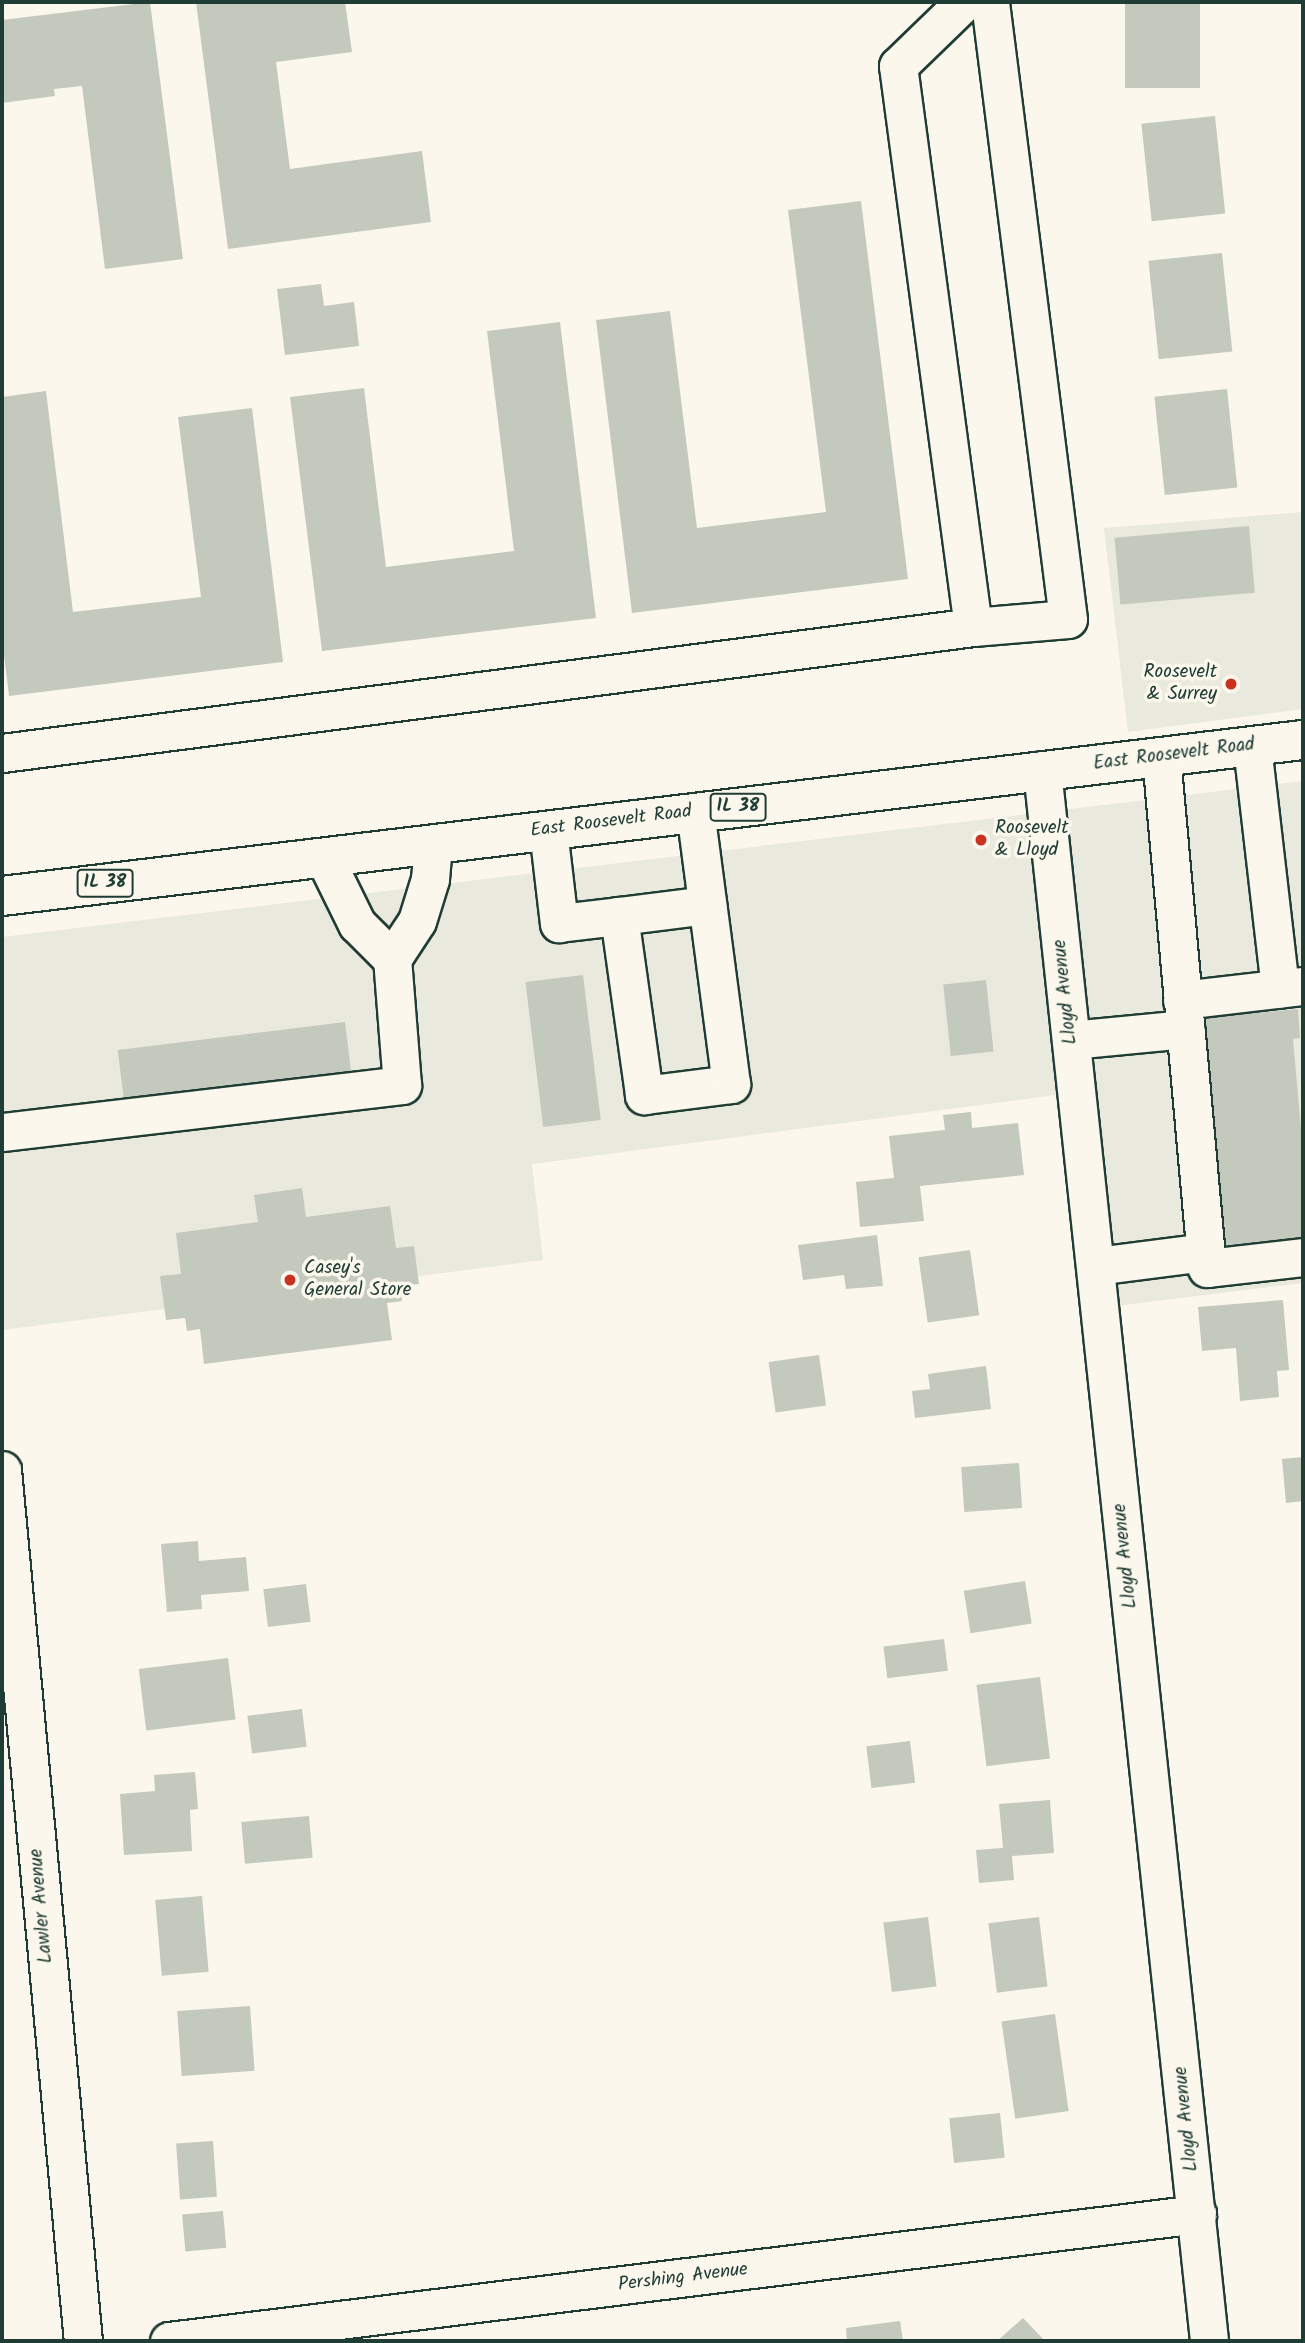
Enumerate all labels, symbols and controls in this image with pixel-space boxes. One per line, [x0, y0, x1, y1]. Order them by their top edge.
place label: Roosevelt & Surrey [1143, 662, 1217, 706]
marker: Roosevelt & Surrey [1223, 676, 1239, 692]
street label: East Roosevelt Road [1092, 734, 1256, 776]
road number: IL 38 [708, 792, 768, 822]
street label: East Roosevelt Road [529, 801, 693, 843]
place label: Roosevelt & Lloyd [995, 818, 1069, 862]
marker: Roosevelt & Lloyd [973, 832, 989, 848]
road number: IL 38 [75, 868, 135, 898]
street label: Lloyd Avenue [1049, 938, 1083, 1046]
place label: Casey's General Store [304, 1258, 411, 1302]
marker: Casey's General Store [282, 1272, 298, 1288]
street label: Lloyd Avenue [1109, 1502, 1143, 1610]
street label: Lawler Avenue [26, 1848, 58, 1964]
street label: Lloyd Avenue [1170, 2065, 1204, 2173]
street label: Pershing Avenue [617, 2259, 749, 2297]

